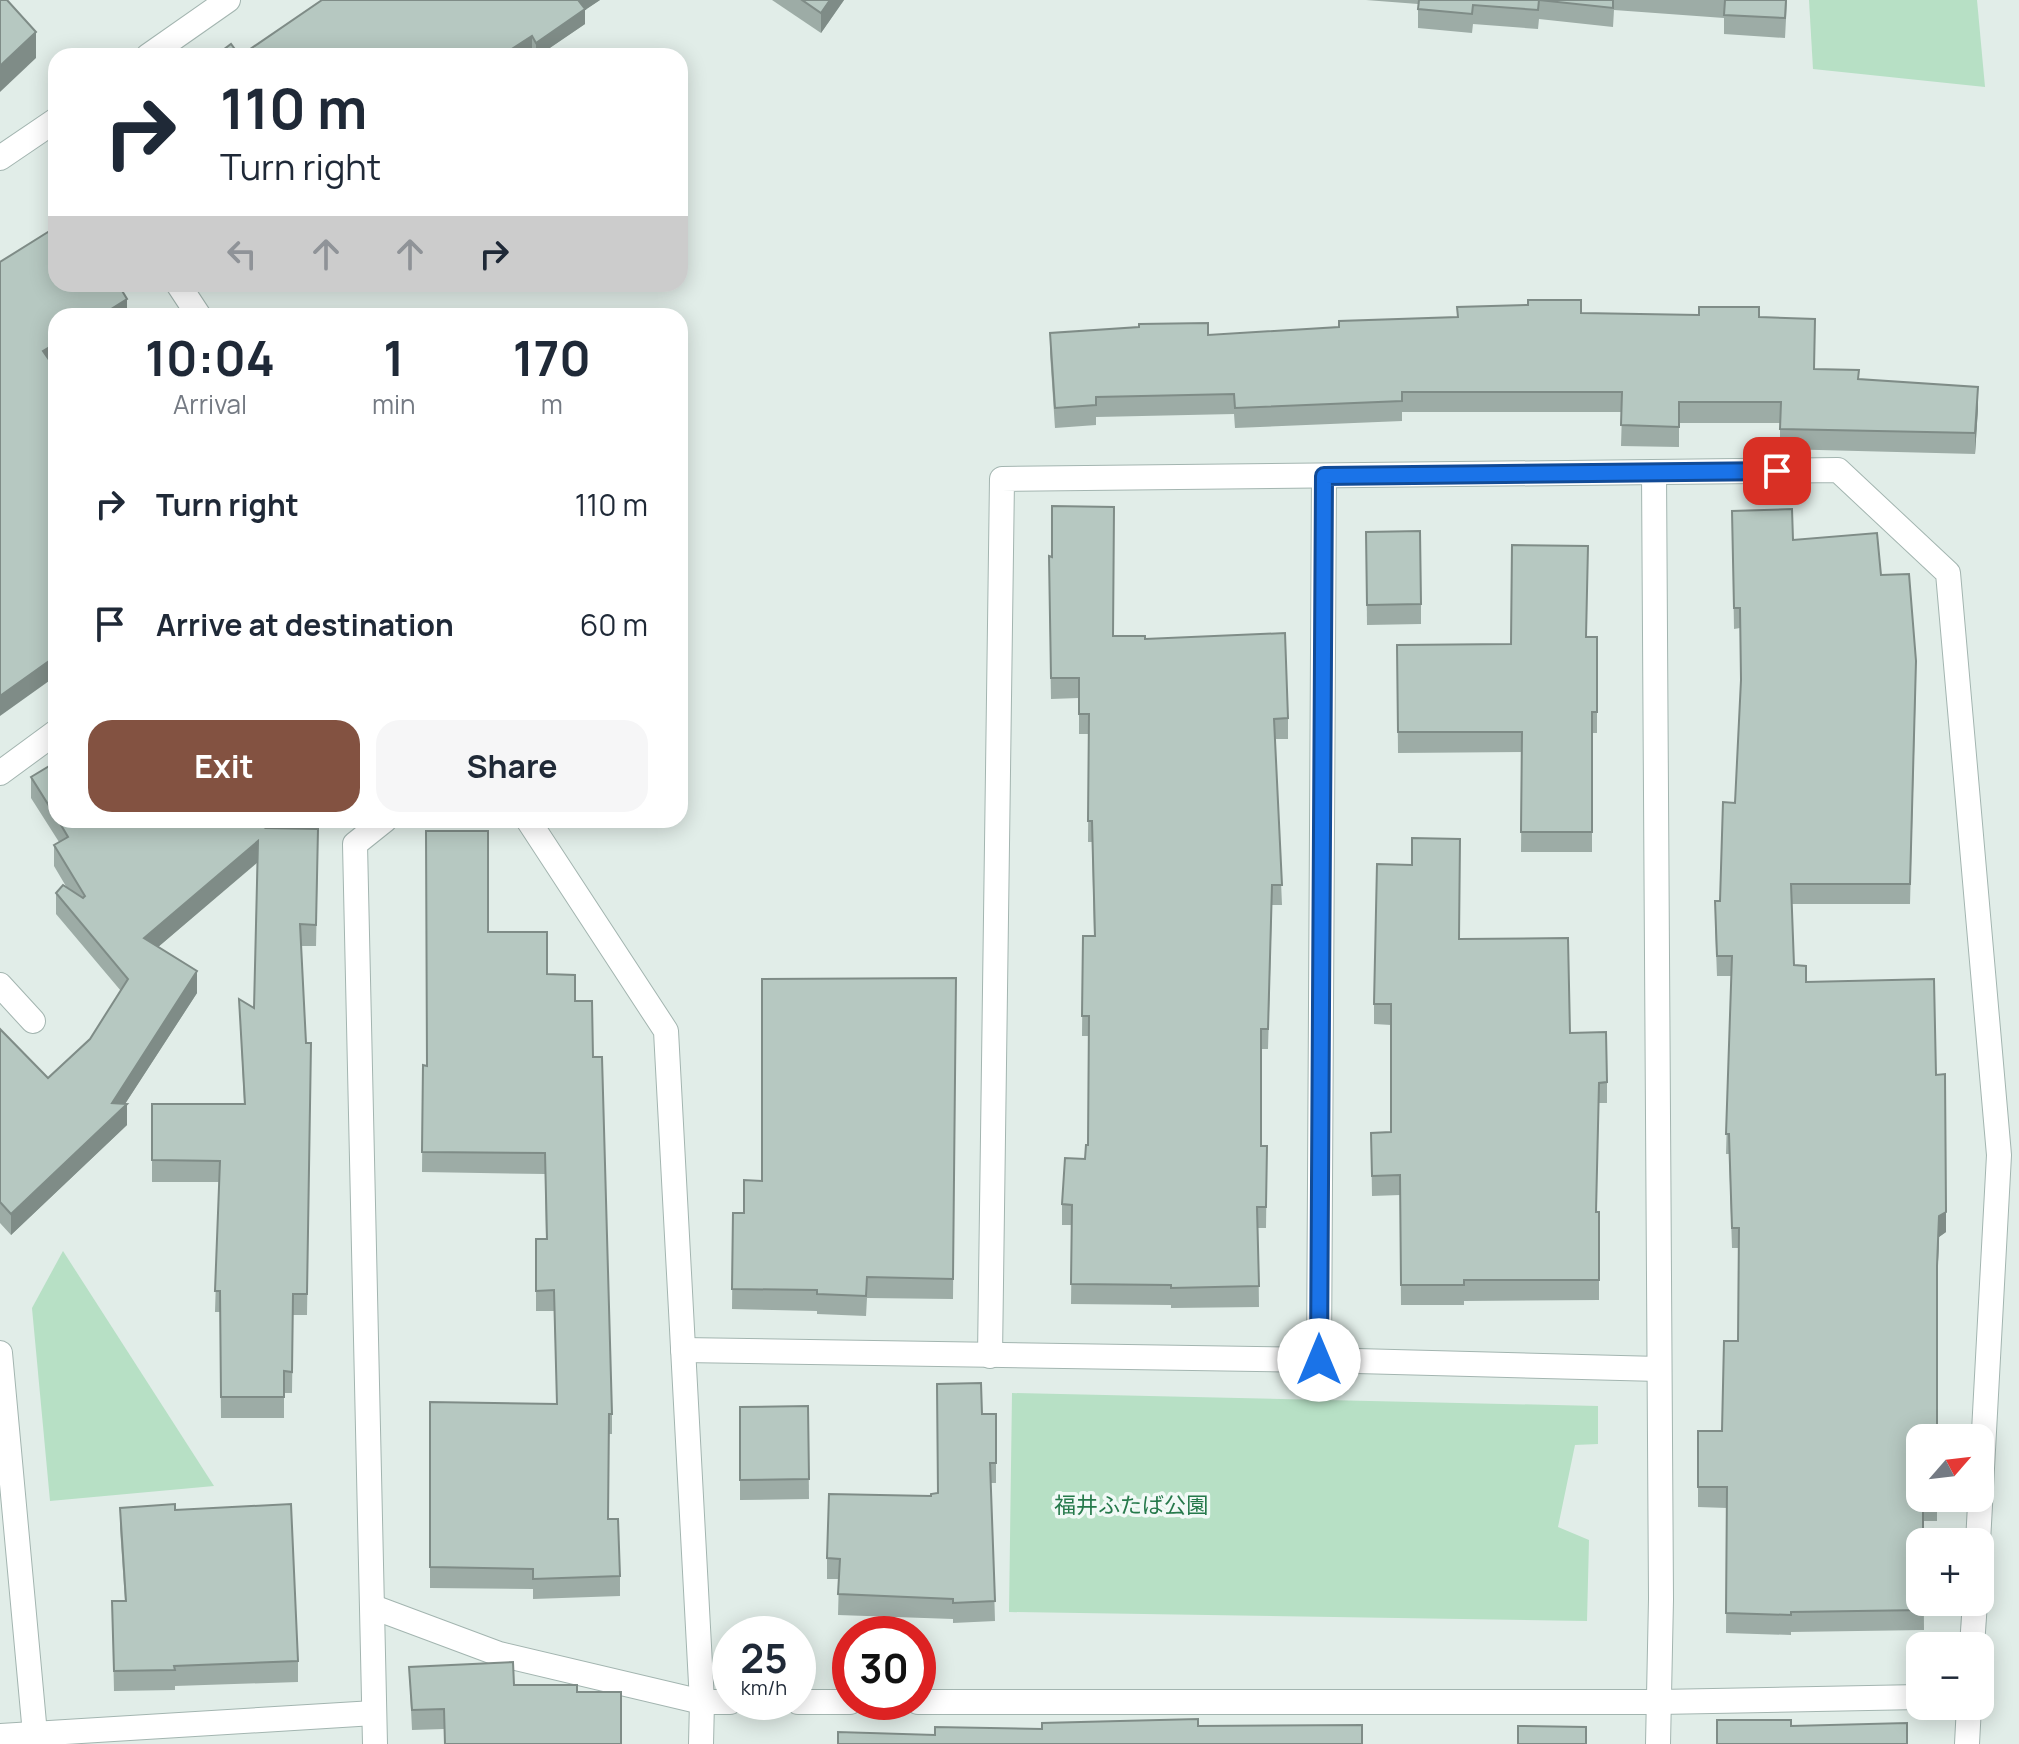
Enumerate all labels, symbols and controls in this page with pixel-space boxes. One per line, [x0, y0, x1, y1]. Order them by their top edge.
text: 110 m [220, 69, 367, 146]
icon: right [88, 80, 192, 184]
text: Turn right [220, 142, 381, 191]
icon: left [220, 232, 264, 276]
icon: ahead [304, 232, 348, 276]
icon: ahead [388, 232, 432, 276]
icon: right [472, 232, 516, 276]
text: 10:04 [145, 325, 275, 390]
text: 1 [383, 325, 404, 390]
text: 170 [513, 325, 591, 390]
text: Arrival [173, 386, 247, 422]
text: min [372, 386, 416, 422]
text: m [541, 386, 563, 422]
pin [1743, 437, 1811, 505]
icon: arrive [1755, 449, 1799, 493]
icon: right [88, 482, 132, 526]
text: Turn right [156, 484, 299, 525]
text: 110 m [575, 484, 648, 525]
icon: arrive [88, 602, 132, 646]
text: Arrive at destination [156, 604, 454, 645]
text: 60 m [580, 604, 648, 645]
button: Exit [88, 720, 360, 812]
button: Share [376, 720, 648, 812]
position arrow [1277, 1318, 1361, 1402]
north arrow [1906, 1424, 1994, 1512]
map controls [1906, 1424, 1994, 1720]
park label: 福井ふたば公園 [1054, 1490, 1208, 1520]
button: + [1906, 1528, 1994, 1616]
speed limit sign: 30 [832, 1616, 936, 1720]
text: 25 [740, 1630, 788, 1685]
button: − [1906, 1632, 1994, 1720]
text: km/h [741, 1674, 787, 1701]

